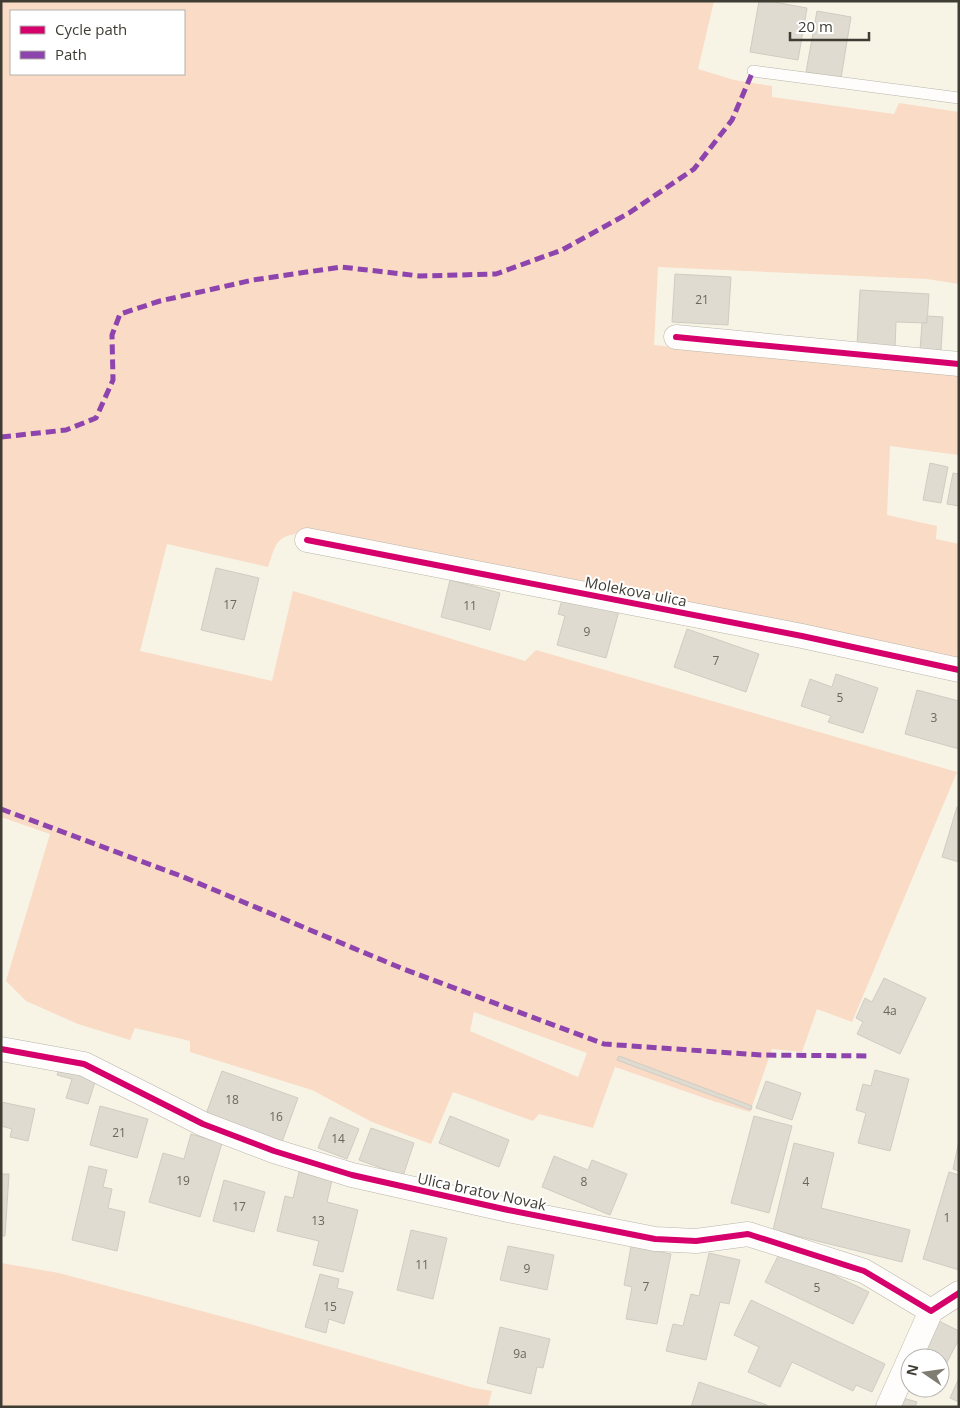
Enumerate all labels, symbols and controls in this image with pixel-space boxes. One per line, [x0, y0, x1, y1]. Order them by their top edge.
legend [10, 10, 185, 75]
scale bar [790, 10, 869, 42]
text: 20 m [798, 16, 833, 36]
text: Cycle path [55, 19, 127, 39]
text: Path [55, 44, 87, 64]
house number: 21 [695, 291, 709, 308]
street label: Molekova ulica [583, 571, 689, 611]
house number: 17 [223, 596, 237, 613]
house number: 11 [463, 597, 477, 614]
house number: 9 [584, 623, 591, 640]
house number: 7 [713, 652, 720, 669]
house number: 5 [837, 689, 844, 706]
house number: 3 [931, 709, 938, 726]
house number: 4a [883, 1002, 897, 1019]
house number: 18 [225, 1091, 239, 1108]
house number: 16 [269, 1108, 283, 1125]
house number: 21 [112, 1124, 126, 1141]
house number: 14 [331, 1130, 345, 1147]
street label: Ulica bratov Novak [416, 1168, 548, 1214]
house number: 19 [176, 1172, 190, 1189]
house number: 8 [581, 1173, 588, 1190]
house number: 4 [803, 1173, 810, 1190]
house number: 17 [232, 1198, 246, 1215]
house number: 1 [944, 1209, 950, 1226]
house number: 13 [311, 1212, 325, 1229]
house number: 11 [415, 1256, 429, 1273]
house number: 9 [524, 1260, 531, 1277]
house number: 7 [643, 1278, 650, 1295]
house number: 5 [814, 1279, 821, 1296]
house number: 15 [323, 1298, 337, 1315]
house number: 9a [513, 1345, 527, 1362]
north arrow [900, 1348, 950, 1398]
text: N [901, 1362, 922, 1378]

